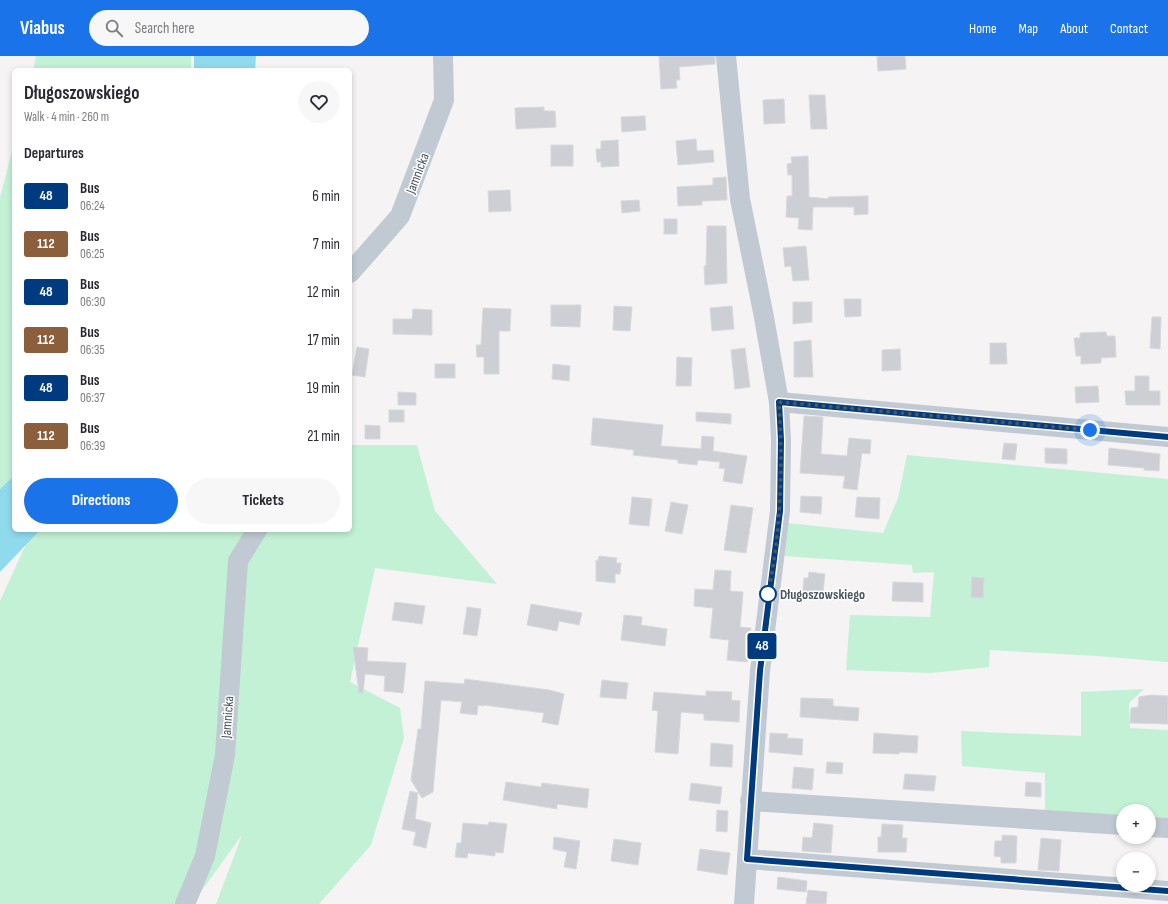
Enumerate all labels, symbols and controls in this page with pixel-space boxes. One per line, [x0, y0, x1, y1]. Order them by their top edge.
search box [89, 10, 369, 46]
text: Viabus [20, 17, 65, 40]
icon: search [103, 17, 125, 39]
text: Search here [135, 19, 194, 38]
text: Home [969, 20, 997, 37]
text: Map [1019, 20, 1038, 37]
text: About [1060, 20, 1088, 37]
text: Contact [1110, 20, 1148, 37]
button: heart [298, 81, 340, 123]
text: Długoszowskiego [24, 82, 139, 105]
text: Walk · 4 min · 260 m [24, 109, 109, 125]
text: Departures [24, 144, 84, 163]
street label: Jamnicka [402, 150, 433, 197]
text: Bus [80, 179, 99, 198]
text: 48 [39, 187, 53, 204]
text: 6 min [312, 187, 340, 206]
text: 06:24 [80, 198, 105, 214]
text: Bus [80, 227, 99, 246]
text: 112 [37, 235, 55, 252]
text: 7 min [313, 235, 340, 254]
text: 06:25 [80, 246, 105, 262]
text: Bus [80, 275, 99, 294]
text: 48 [39, 283, 53, 300]
text: 12 min [307, 283, 340, 302]
text: 06:30 [80, 294, 105, 310]
text: Bus [80, 323, 99, 342]
text: 112 [37, 331, 55, 348]
text: 17 min [308, 331, 340, 350]
text: 06:35 [80, 342, 105, 358]
text: Bus [80, 371, 99, 390]
text: 48 [39, 379, 53, 396]
text: 19 min [307, 379, 340, 398]
text: 06:37 [80, 390, 105, 406]
text: Bus [80, 419, 99, 438]
your location [1080, 420, 1100, 440]
text: 112 [37, 427, 55, 444]
text: 21 min [307, 427, 340, 446]
text: 06:39 [80, 438, 105, 454]
button: Directions [24, 478, 178, 524]
button: Tickets [186, 478, 340, 524]
marker: Długoszowskiego [759, 585, 777, 603]
place label: Długoszowskiego [780, 586, 865, 603]
line badge: 48 [744, 633, 780, 659]
text: 48 [755, 637, 769, 654]
street label: Jamnicka [217, 695, 237, 740]
map controls [1116, 804, 1156, 892]
button: + [1116, 804, 1156, 844]
button: − [1116, 852, 1156, 892]

